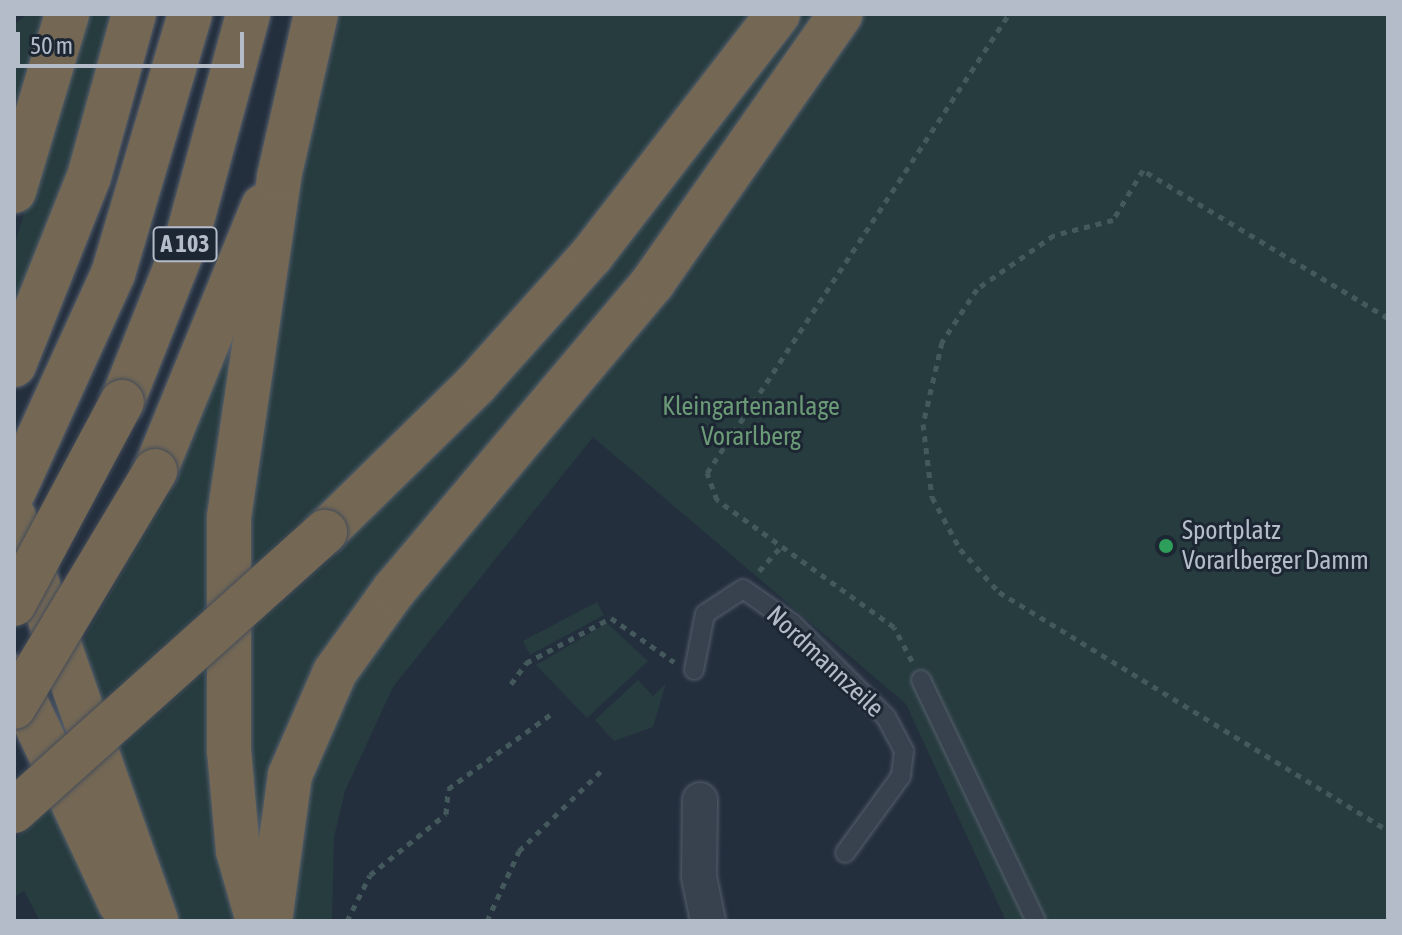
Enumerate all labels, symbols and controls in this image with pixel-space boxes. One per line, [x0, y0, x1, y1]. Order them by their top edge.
scale bar [20, 16, 248, 66]
text: 50 m [30, 32, 73, 59]
road number: A 103 [151, 224, 219, 264]
park label: Kleingartenanlage Vorarlberg [662, 391, 840, 452]
place label: Sportplatz Vorarlberger Damm [1182, 515, 1369, 576]
marker: Sportplatz Vorarlberger Damm [1157, 537, 1175, 555]
street label: Nordmannzeile [760, 600, 890, 724]

